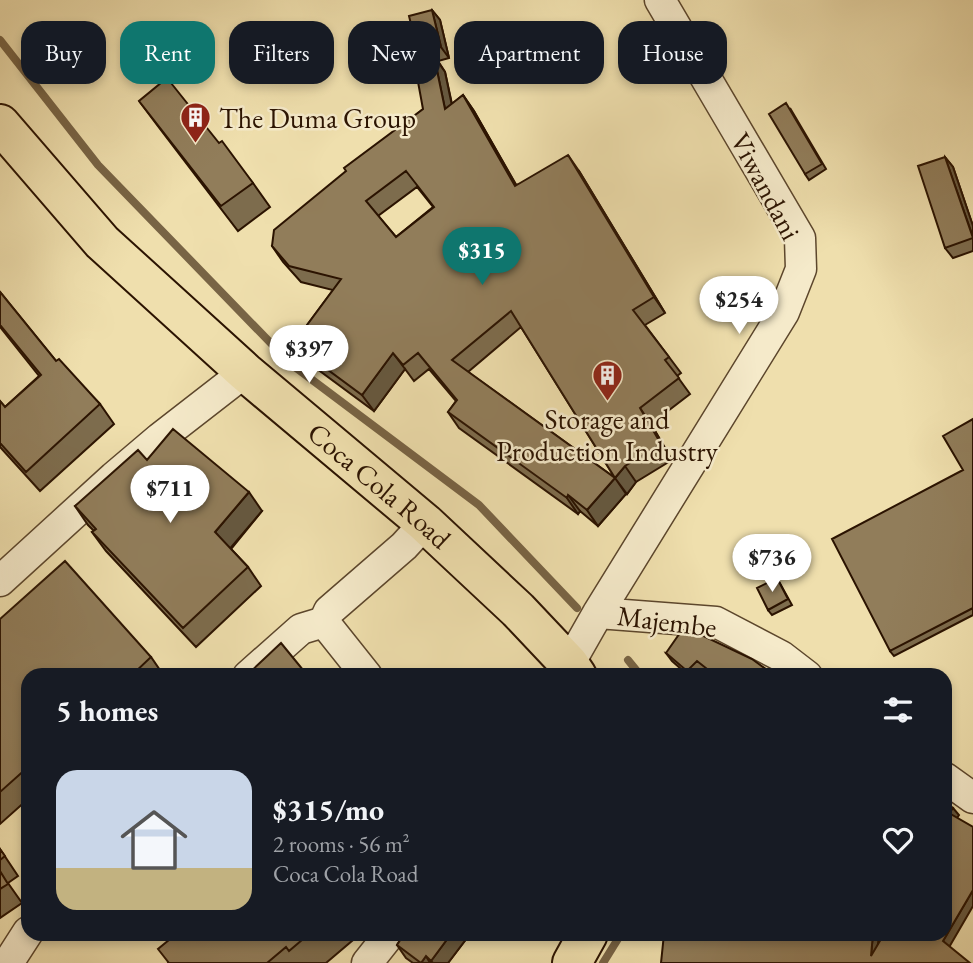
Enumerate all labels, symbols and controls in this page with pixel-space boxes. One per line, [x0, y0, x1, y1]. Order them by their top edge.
chip: Buy [21, 21, 106, 84]
chip: Rent [120, 21, 215, 84]
chip: Filters [229, 21, 334, 84]
chip: New [348, 21, 440, 84]
chip: Apartment [454, 21, 604, 84]
chip: House [618, 21, 727, 84]
place label: The Duma Group [219, 100, 416, 136]
building icon: The Duma Group [179, 101, 213, 145]
street label: Viwandani [723, 126, 809, 246]
pin: $315 [441, 228, 523, 287]
text: $315 [458, 235, 506, 265]
pin: $254 [698, 276, 780, 336]
text: $254 [715, 284, 763, 314]
pin: $397 [268, 326, 350, 385]
text: $397 [285, 333, 333, 363]
building icon: Storage and Production Industry [590, 358, 624, 402]
place label: Storage and Production Industry [496, 401, 719, 469]
street label: Coca Cola Road [300, 414, 459, 557]
pin: $711 [129, 466, 211, 525]
text: $711 [146, 473, 194, 503]
pin: $736 [731, 534, 813, 594]
text: $736 [748, 542, 796, 572]
street label: Majembe [615, 597, 719, 645]
text: 5 homes [56, 691, 158, 730]
icon: filters [879, 691, 917, 729]
text: $315/mo [273, 790, 384, 829]
icon: home [112, 798, 196, 882]
icon: heart [879, 821, 917, 859]
text: 2 rooms · 56 m² [273, 829, 410, 859]
text: Coca Cola Road [273, 859, 418, 889]

